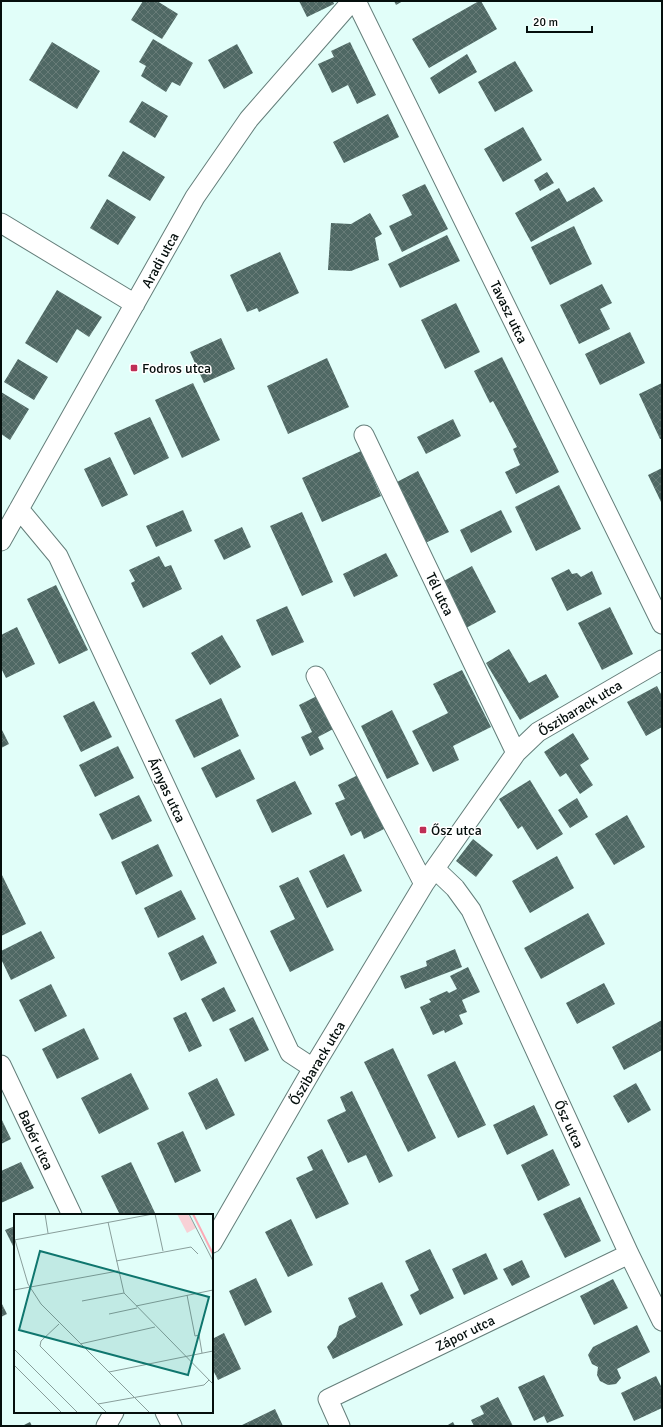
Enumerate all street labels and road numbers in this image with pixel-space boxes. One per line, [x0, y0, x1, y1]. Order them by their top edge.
street label: Aradi utca [138, 229, 183, 291]
street label: Tavasz utca [486, 278, 531, 346]
street label: Tél utca [422, 570, 457, 619]
street label: Őszibarack utca [535, 677, 625, 740]
street label: Árnyas utca [144, 755, 189, 825]
street label: Őszibarack utca [286, 1018, 349, 1108]
street label: Ősz utca [550, 1098, 587, 1151]
street label: Babér utca [14, 1107, 57, 1173]
street label: Zápor utca [433, 1312, 498, 1355]

